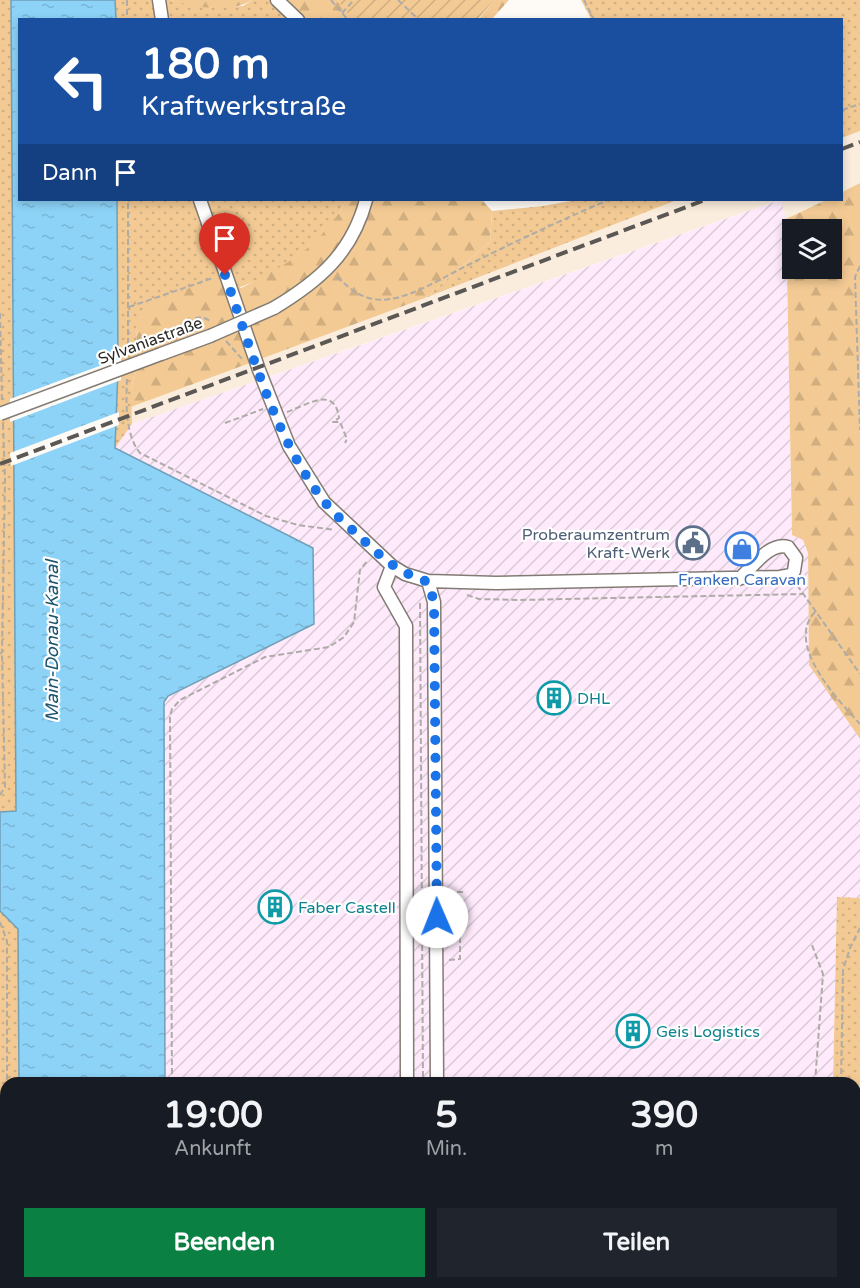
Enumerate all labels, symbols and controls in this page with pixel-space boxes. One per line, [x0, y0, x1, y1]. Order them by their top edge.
text: 180 m [141, 39, 270, 90]
icon: left [42, 42, 120, 120]
text: Kraftwerkstraße [141, 90, 346, 123]
icon: arrive [109, 156, 142, 189]
text: Dann [42, 160, 97, 186]
pin [199, 213, 250, 275]
map controls [782, 219, 842, 279]
button: layers [782, 219, 842, 279]
icon: arrive [208, 222, 241, 255]
street label: Sylvaniastraße [95, 313, 205, 369]
place label: Proberaumzentrum Kraft-Werk [522, 525, 670, 563]
public building icon: Proberaumzentrum Kraft-Werk [675, 525, 711, 561]
shop icon: Franken Caravan [724, 531, 760, 567]
water label: Main-Donau-Kanal [41, 558, 63, 722]
place label: Franken Caravan [678, 570, 806, 590]
building icon: DHL [536, 680, 572, 716]
place label: DHL [577, 689, 610, 709]
position arrow [405, 885, 469, 949]
building icon: Faber Castell [257, 889, 293, 925]
place label: Faber Castell [298, 898, 396, 918]
building icon: Geis Logistics [615, 1013, 651, 1049]
place label: Geis Logistics [656, 1022, 760, 1042]
text: 19:00 [163, 1094, 263, 1137]
text: 5 [435, 1094, 458, 1137]
text: 390 [630, 1094, 698, 1137]
text: Ankunft [174, 1137, 251, 1161]
text: Min. [426, 1137, 467, 1161]
text: m [655, 1137, 673, 1161]
button: Beenden [24, 1208, 425, 1277]
button: Teilen [437, 1208, 837, 1277]

